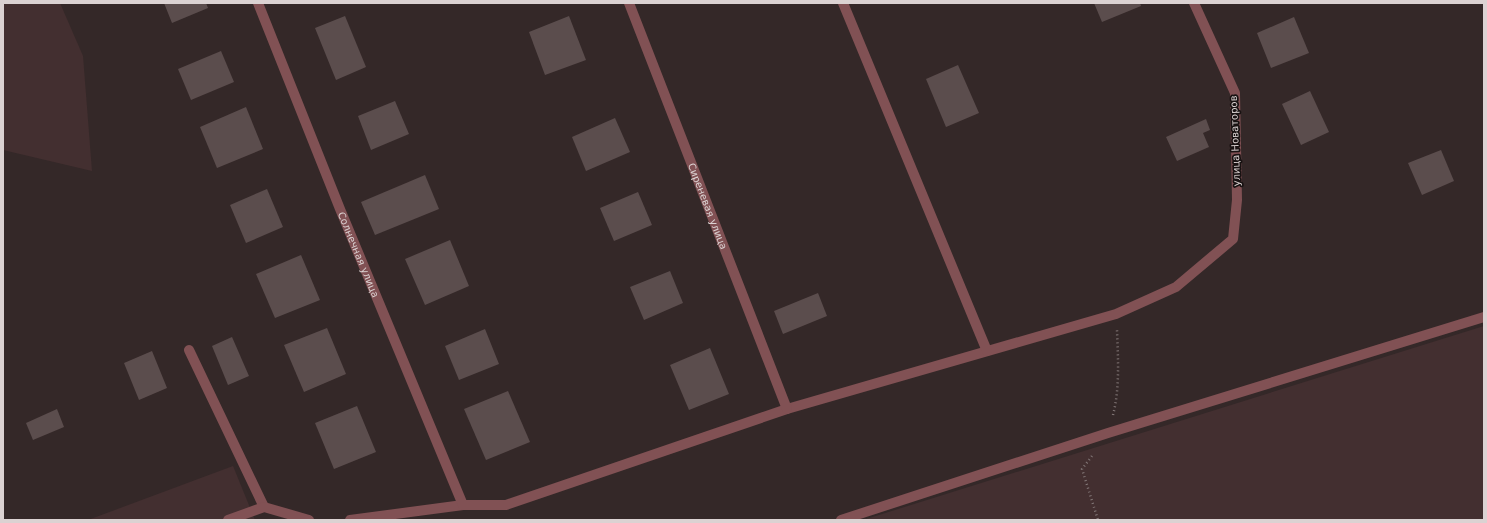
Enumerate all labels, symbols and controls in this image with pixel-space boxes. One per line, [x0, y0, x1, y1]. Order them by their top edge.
street label: улица Новаторов [1228, 95, 1242, 187]
street label: Сиреневая улица [686, 161, 730, 251]
street label: Солнечная улица [336, 210, 382, 299]

